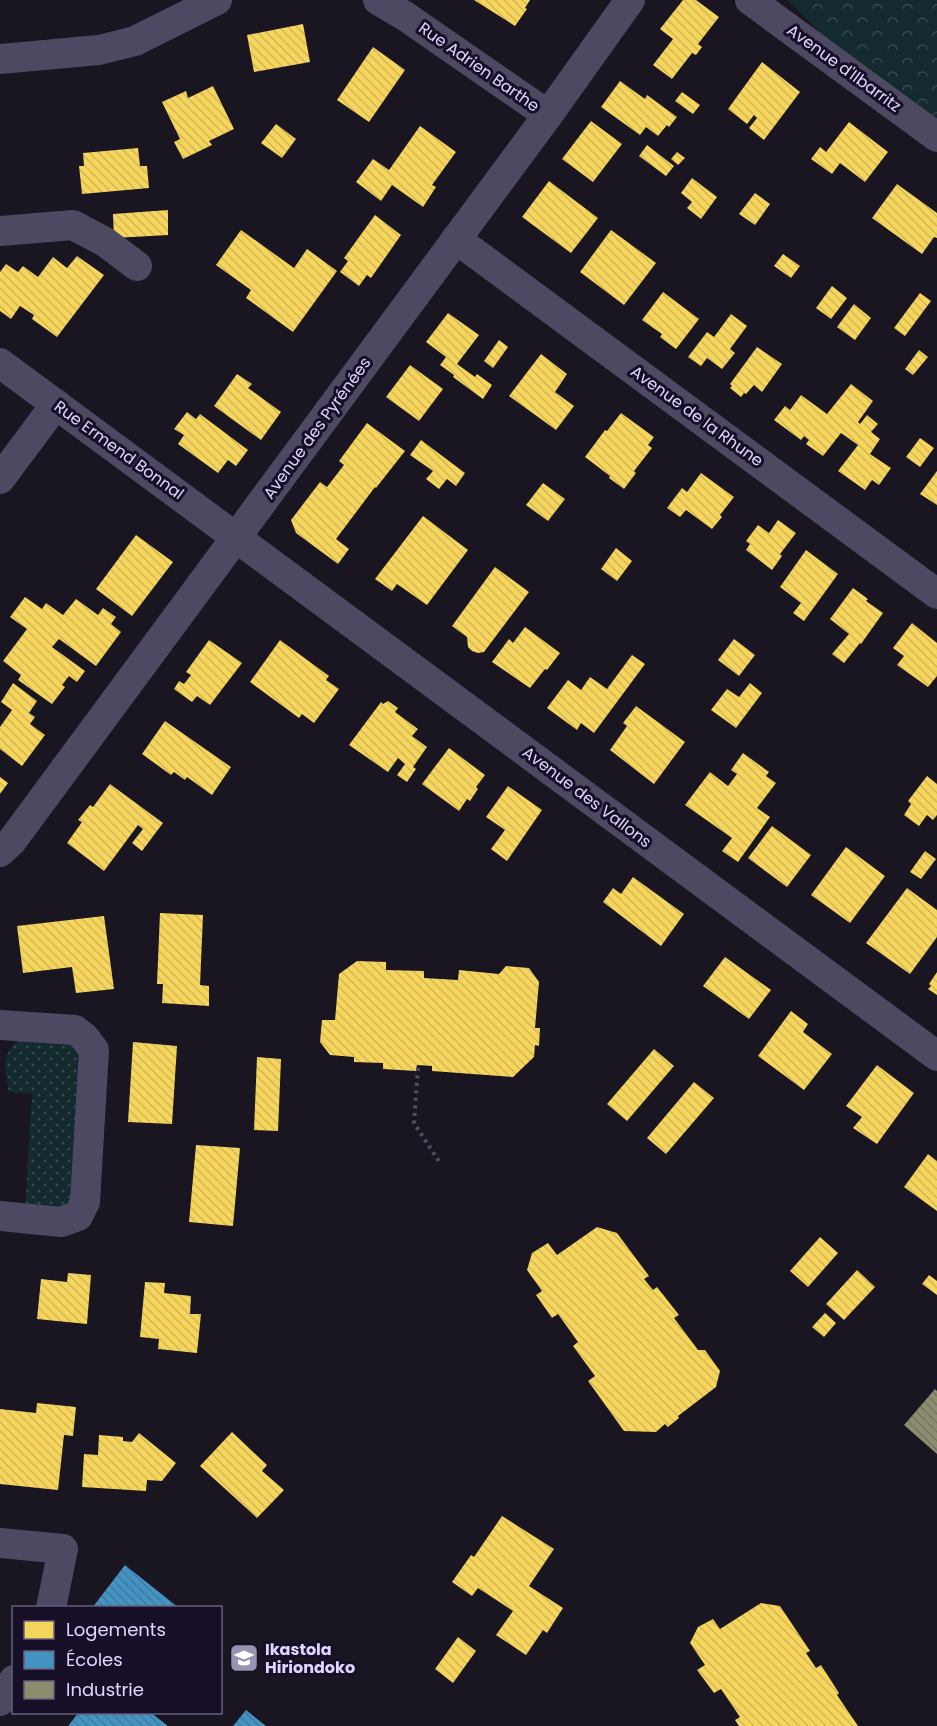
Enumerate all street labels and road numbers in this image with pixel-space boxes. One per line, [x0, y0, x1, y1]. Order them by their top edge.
street label: Rue Adrien Barthe [414, 17, 544, 117]
street label: Avenue d'Ilbarritz [782, 19, 906, 117]
street label: Avenue des Pyrénées [258, 352, 376, 504]
street label: Avenue de la Rhune [626, 360, 768, 472]
street label: Rue Ermend Bonnal [49, 395, 189, 505]
street label: Avenue des Vallons [518, 741, 656, 853]

